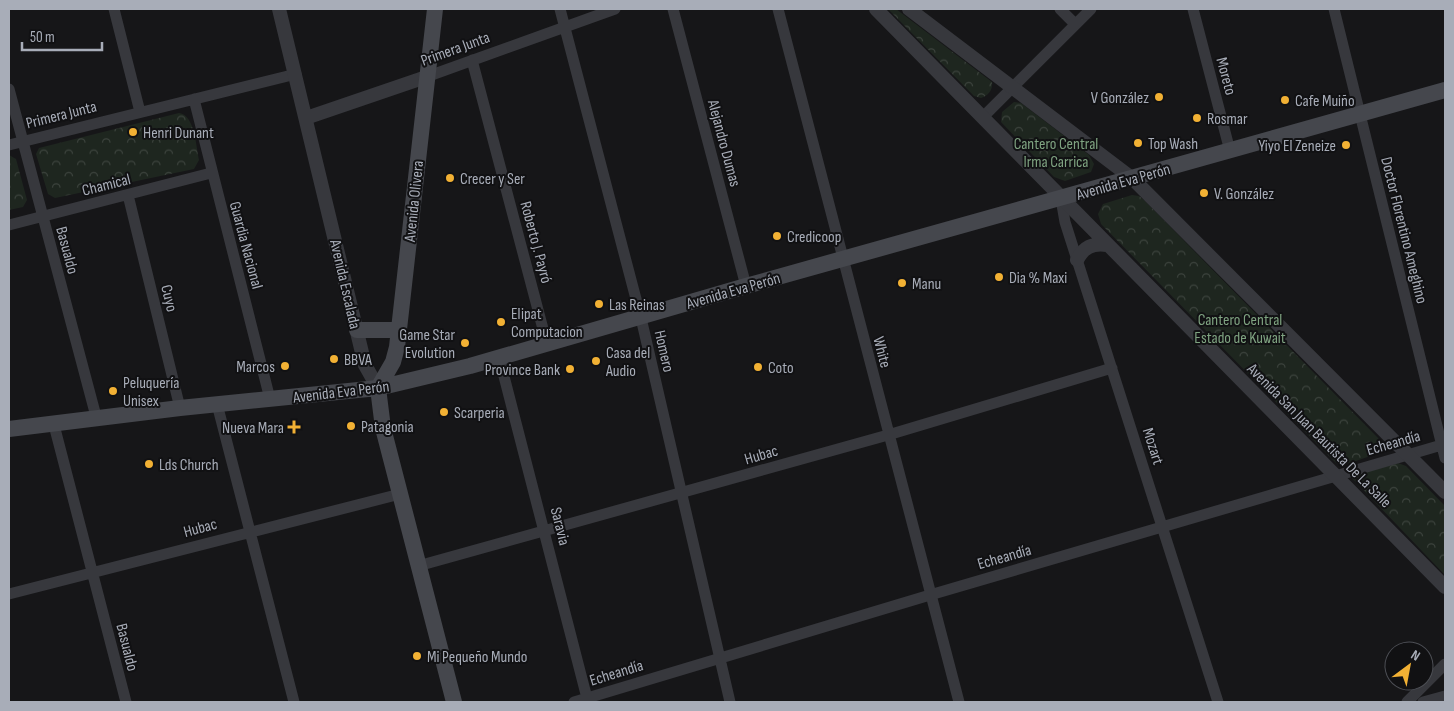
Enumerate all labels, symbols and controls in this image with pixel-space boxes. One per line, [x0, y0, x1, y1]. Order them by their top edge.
scale bar [22, 20, 102, 52]
text: 50 m [30, 28, 55, 47]
street label: Primera Junta [418, 28, 493, 71]
street label: Moreto [1211, 55, 1240, 97]
place label: V González [1091, 89, 1149, 108]
marker: V González [1153, 91, 1165, 103]
place label: Cafe Muiño [1295, 92, 1355, 111]
marker: Cafe Muiño [1279, 94, 1291, 106]
street label: Alejandro Dumas [703, 97, 744, 189]
street label: Primera Junta [24, 98, 99, 133]
place label: Rosmar [1207, 110, 1248, 129]
marker: Rosmar [1191, 112, 1203, 124]
place label: Henri Dunant [143, 124, 214, 143]
marker: Henri Dunant [127, 126, 139, 138]
park label: Cantero Central Irma Carrica [1014, 135, 1098, 172]
place label: Top Wash [1148, 135, 1198, 154]
marker: Top Wash [1132, 137, 1144, 149]
place label: Yiyo El Zeneize [1259, 137, 1336, 156]
marker: Yiyo El Zeneize [1340, 139, 1352, 151]
street label: Doctor Florentino Ameghino [1376, 155, 1431, 306]
street label: Avenida Olivera [401, 160, 428, 244]
street label: Avenida Eva Perón [1073, 160, 1172, 205]
street label: Chamical [80, 170, 133, 201]
place label: Crecer y Ser [460, 170, 525, 189]
marker: Crecer y Ser [444, 172, 456, 184]
place label: V. González [1214, 185, 1274, 204]
marker: V. González [1198, 187, 1210, 199]
street label: Roberto J. Payró [516, 199, 556, 285]
street label: Guardia Nacional [225, 200, 266, 291]
street label: Basualdo [51, 225, 82, 276]
place label: Credicoop [787, 228, 841, 247]
marker: Credicoop [771, 230, 783, 242]
street label: Avenida Escalada [325, 237, 364, 331]
street label: Avenida Eva Perón [683, 269, 782, 314]
place label: Dia % Maxi [1009, 269, 1067, 288]
marker: Dia % Maxi [993, 271, 1005, 283]
place label: Manu [912, 275, 941, 294]
marker: Manu [896, 277, 908, 289]
street label: Cuyo [156, 283, 181, 314]
place label: Las Reinas [609, 296, 665, 315]
marker: Las Reinas [593, 298, 605, 310]
place label: Elipat Computacion [511, 305, 583, 342]
park label: Cantero Central Estado de Kuwait [1194, 311, 1286, 348]
marker: Elipat Computacion [495, 316, 507, 328]
place label: Game Star Evolution [399, 326, 455, 363]
street label: Homero [650, 329, 678, 374]
street label: White [868, 335, 895, 370]
marker: Game Star Evolution [459, 337, 471, 349]
place label: Casa del Audio [605, 344, 650, 381]
place label: BBVA [344, 351, 372, 370]
marker: BBVA [328, 353, 340, 365]
marker: Casa del Audio [590, 355, 602, 367]
place label: Marcos [236, 358, 275, 377]
place label: Coto [768, 359, 794, 378]
street label: Avenida San Juan Bautista De La Salle [1242, 359, 1395, 512]
marker: Marcos [279, 360, 291, 372]
place label: Province Bank [485, 361, 560, 380]
marker: Coto [752, 361, 764, 373]
marker: Province Bank [564, 363, 576, 375]
place label: Peluquería Unisex [123, 374, 179, 411]
street label: Avenida Eva Perón [291, 377, 390, 408]
marker: Peluquería Unisex [107, 385, 119, 397]
place label: Scarperia [454, 404, 505, 423]
marker: Scarperia [438, 406, 450, 418]
place label: Patagonia [361, 418, 414, 437]
place label: Nueva Mara [222, 419, 284, 438]
marker: Patagonia [345, 420, 357, 432]
marker: Nueva Mara [288, 421, 300, 433]
street label: Mozart [1138, 426, 1167, 467]
street label: Echeandía [1364, 427, 1422, 460]
street label: Hubac [742, 442, 780, 469]
place label: Lds Church [159, 456, 219, 475]
marker: Lds Church [143, 458, 155, 470]
street label: Saravia [546, 505, 573, 547]
street label: Hubac [182, 515, 219, 542]
street label: Echeandía [975, 541, 1033, 574]
street label: Basualdo [111, 622, 142, 673]
north arrow [1384, 641, 1434, 691]
text: N [1408, 646, 1423, 665]
place label: Mi Pequeño Mundo [427, 648, 527, 667]
marker: Mi Pequeño Mundo [411, 650, 423, 662]
street label: Echeandía [587, 656, 646, 691]

